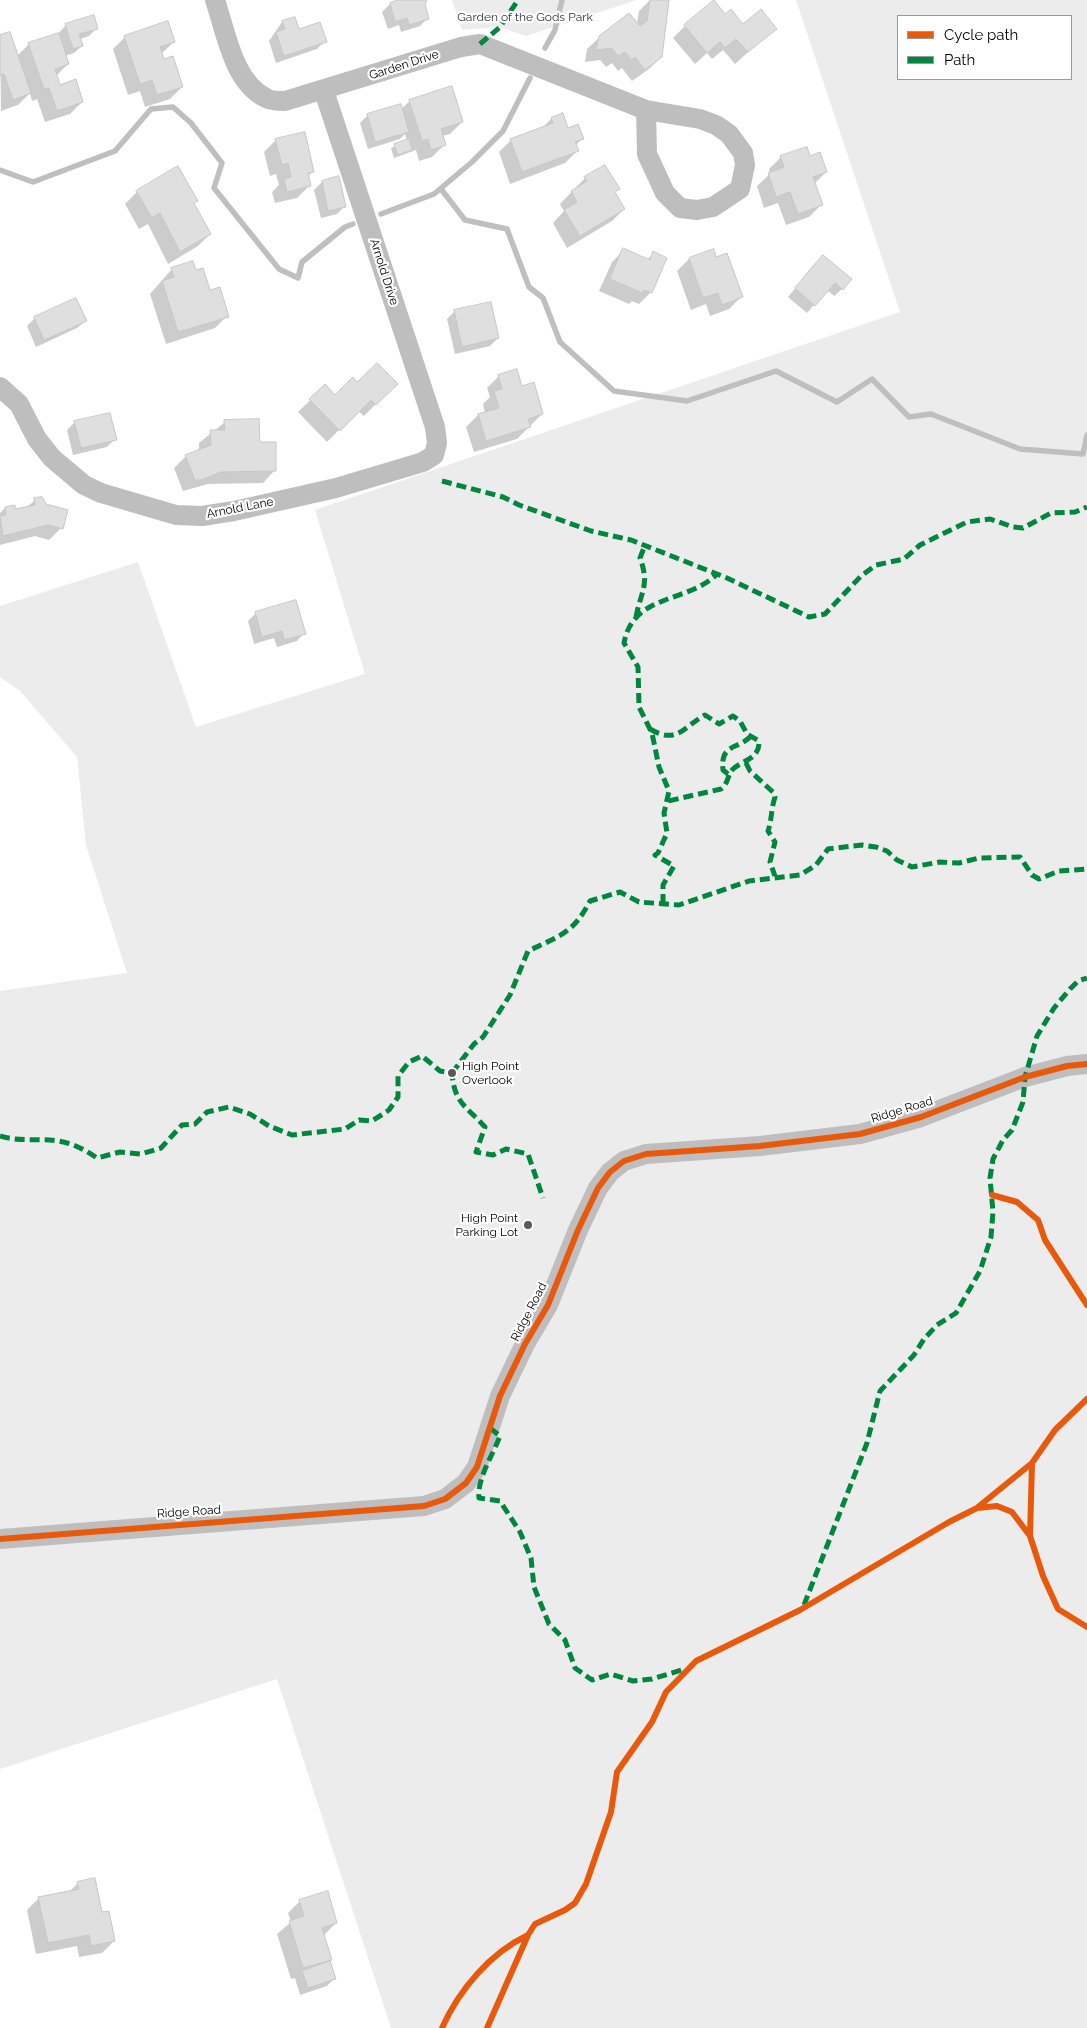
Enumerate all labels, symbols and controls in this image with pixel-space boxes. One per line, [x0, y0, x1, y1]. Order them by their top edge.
park label: Garden of the Gods Park [457, 10, 593, 24]
legend [897, 15, 1072, 80]
text: Cycle path [944, 26, 1018, 44]
street label: Garden Drive [367, 47, 441, 83]
text: Path [944, 51, 975, 69]
street label: Arnold Drive [367, 237, 401, 307]
street label: Arnold Lane [205, 494, 275, 522]
place label: High Point Overlook [462, 1059, 519, 1087]
marker: High Point Overlook [446, 1067, 458, 1079]
street label: Ridge Road [869, 1094, 935, 1126]
place label: High Point Parking Lot [455, 1211, 518, 1239]
marker: High Point Parking Lot [522, 1219, 534, 1231]
street label: Ridge Road [508, 1280, 550, 1344]
street label: Ridge Road [156, 1503, 222, 1521]

